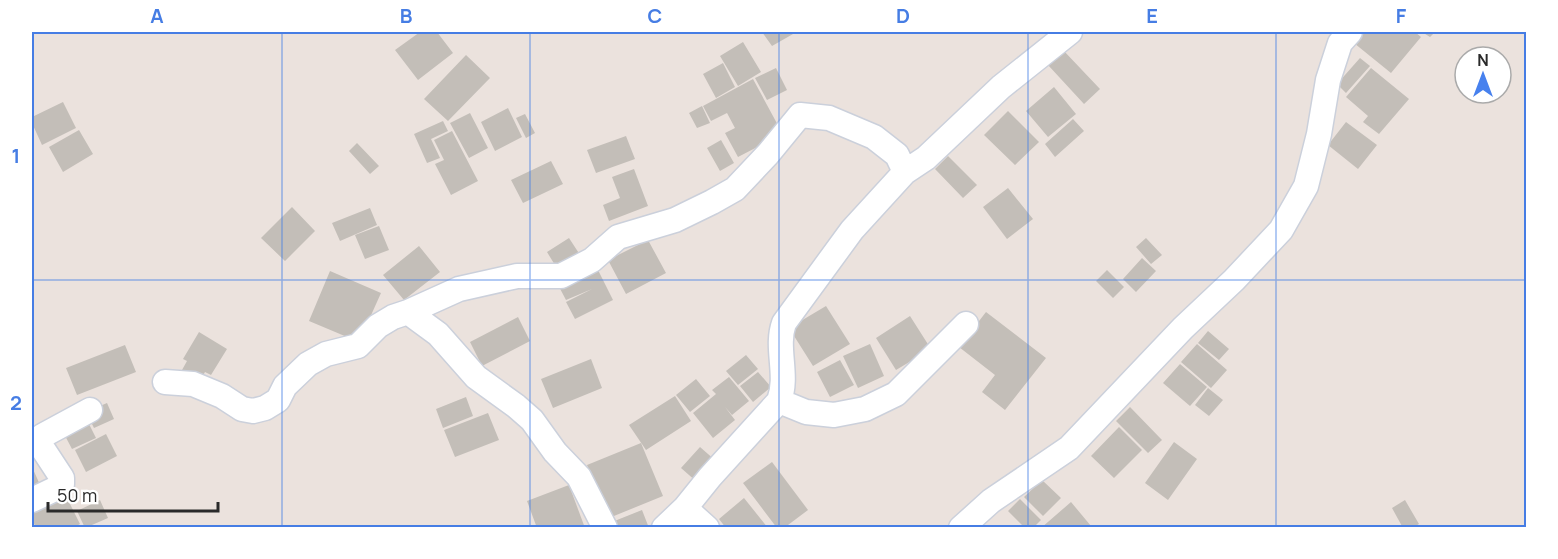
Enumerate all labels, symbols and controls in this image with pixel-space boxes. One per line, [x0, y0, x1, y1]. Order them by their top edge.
text: A [150, 2, 164, 29]
text: B [400, 2, 413, 29]
text: C [648, 2, 662, 29]
text: D [896, 2, 910, 29]
text: E [1146, 2, 1158, 29]
text: F [1396, 2, 1407, 29]
north arrow [1453, 45, 1513, 105]
text: N [1477, 49, 1489, 71]
text: 1 [12, 142, 20, 169]
text: 2 [10, 389, 22, 416]
scale bar [48, 475, 218, 513]
text: 50 m [57, 483, 97, 507]

